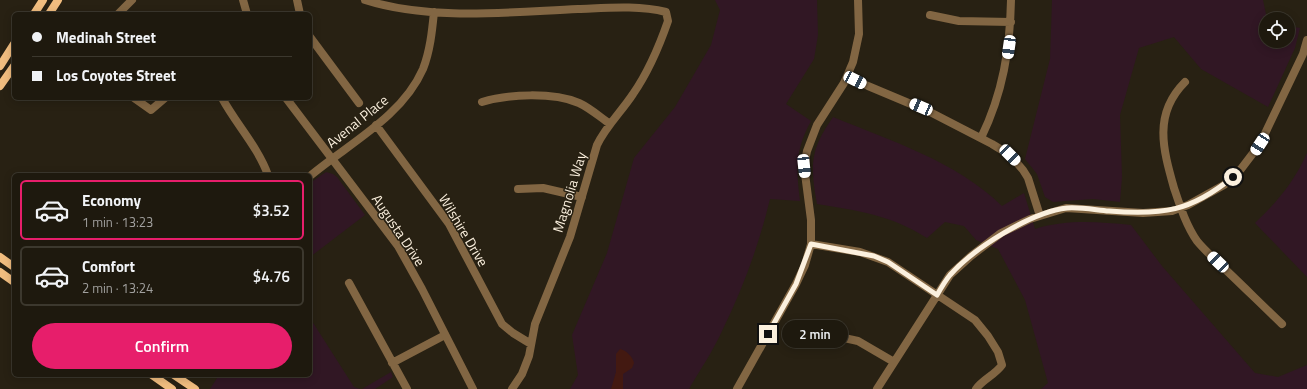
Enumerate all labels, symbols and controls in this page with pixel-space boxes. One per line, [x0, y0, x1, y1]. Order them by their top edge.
map controls [1259, 12, 1295, 48]
button: locate [1259, 12, 1295, 48]
text: Medinah Street [56, 26, 156, 49]
car [1001, 34, 1017, 60]
text: Los Coyotes Street [56, 64, 176, 87]
car [842, 69, 868, 91]
street label: Avenal Place [322, 89, 392, 153]
car [908, 97, 934, 117]
car [1248, 131, 1272, 157]
car [997, 142, 1023, 168]
street label: Magnolia Way [547, 149, 591, 235]
car [797, 153, 811, 179]
route start [1224, 168, 1242, 186]
text: Economy [82, 189, 141, 212]
street label: Augusta Drive [367, 190, 431, 270]
street label: Wilshire Drive [434, 190, 494, 270]
icon: car [34, 192, 70, 228]
text: $3.52 [253, 199, 290, 222]
text: 1 min · 13:23 [82, 212, 153, 232]
car [1205, 249, 1231, 275]
text: Comfort [82, 255, 135, 278]
icon: car [34, 258, 70, 294]
text: $4.76 [253, 265, 290, 288]
text: 2 min · 13:24 [82, 278, 153, 298]
callout: 2 min [782, 320, 848, 348]
button: Confirm [32, 323, 292, 369]
text: 2 min [799, 324, 831, 344]
route end [759, 325, 777, 343]

